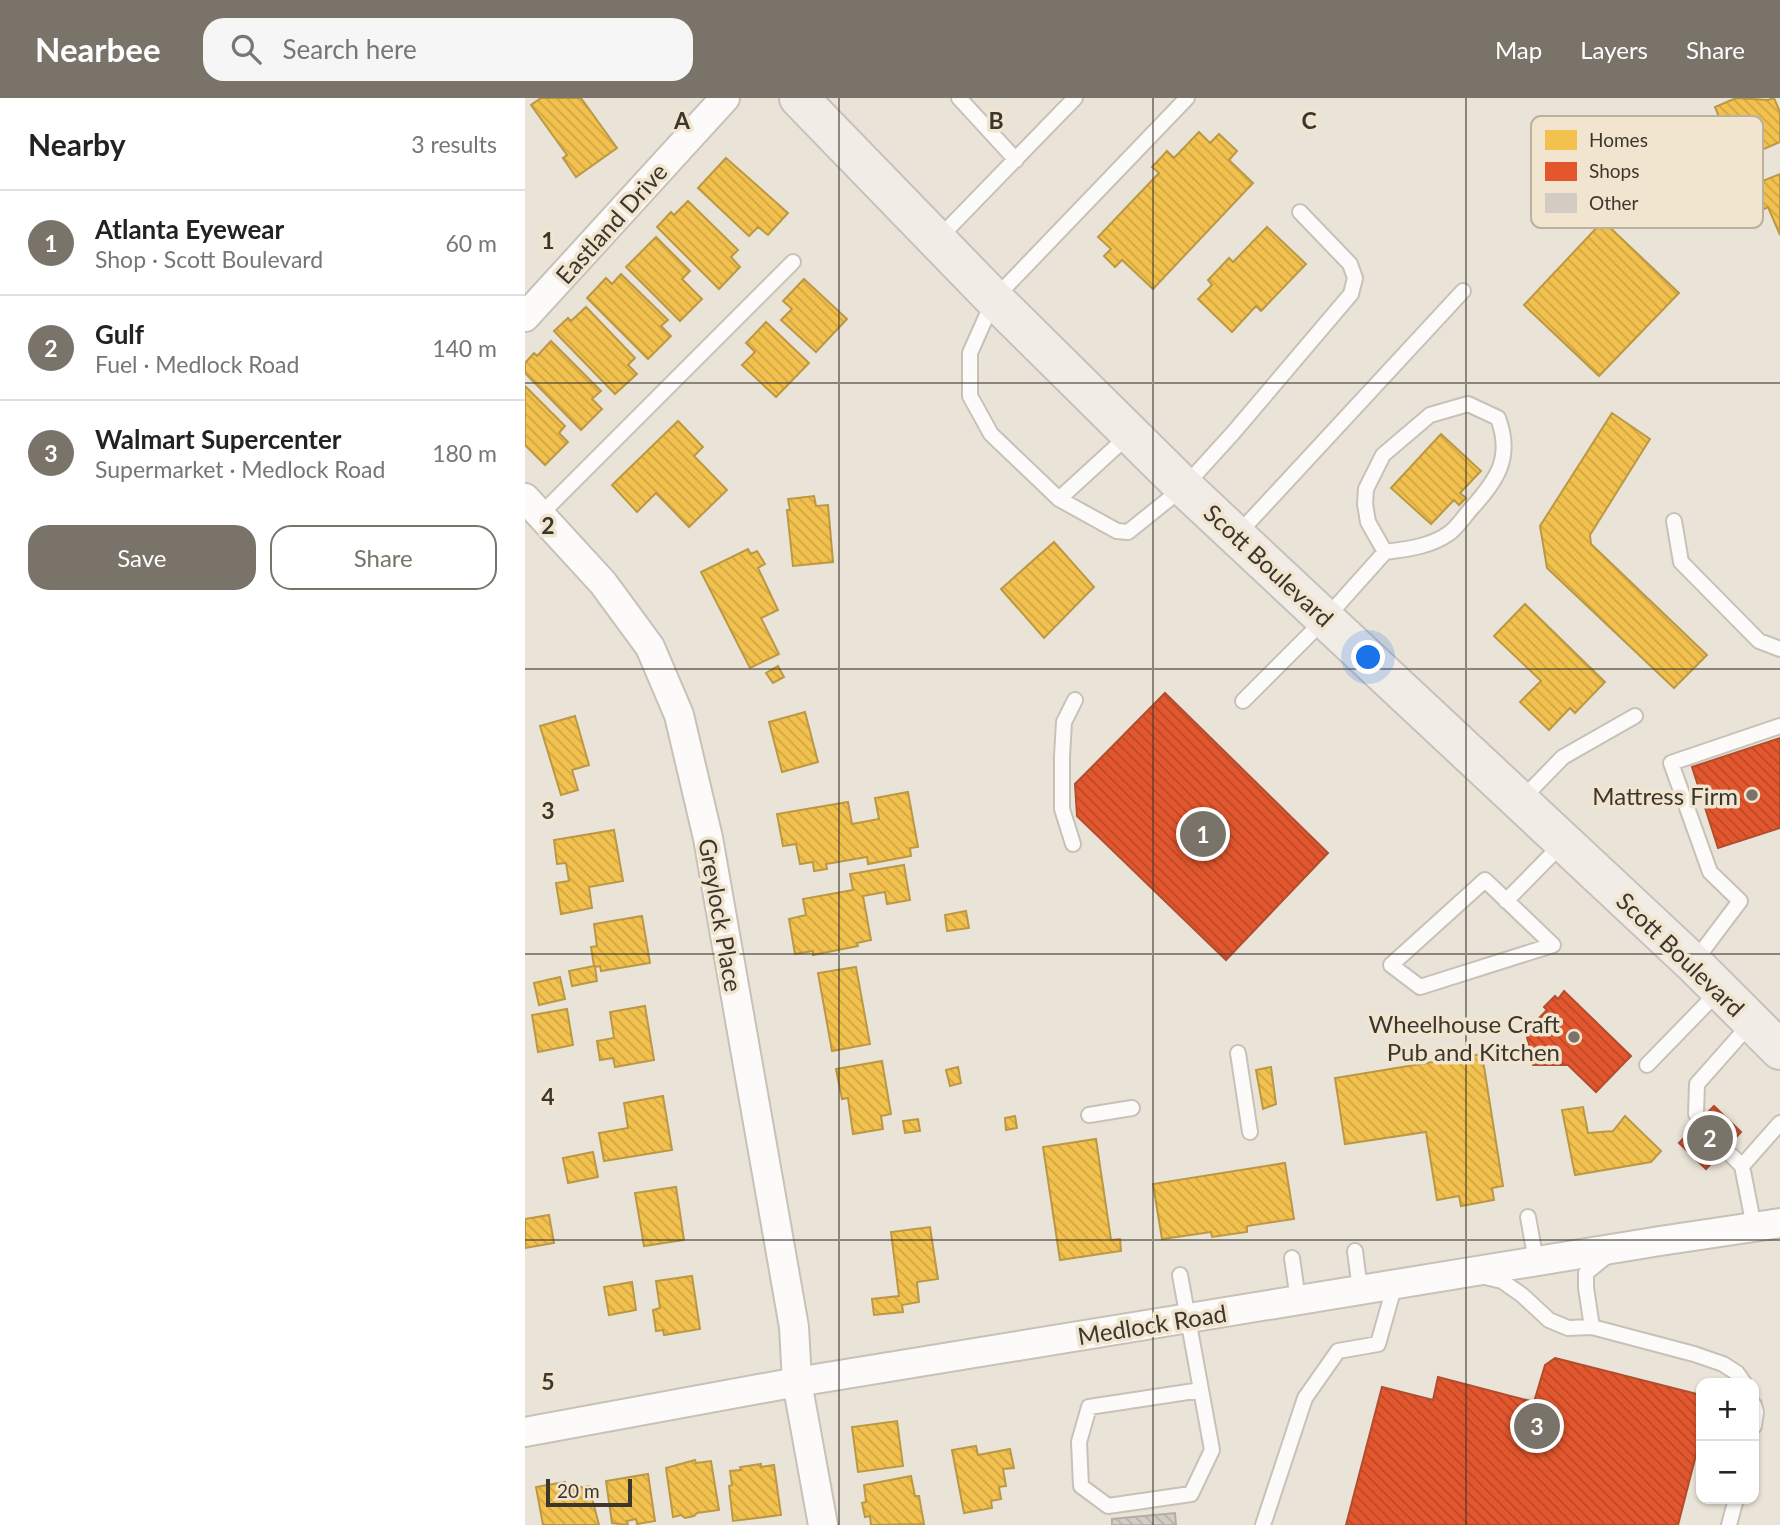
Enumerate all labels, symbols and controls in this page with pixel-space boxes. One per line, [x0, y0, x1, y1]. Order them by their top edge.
search box [203, 18, 693, 81]
text: Nearbee [35, 29, 161, 69]
icon: search [227, 30, 265, 68]
text: Search here [283, 33, 417, 65]
text: Map [1495, 35, 1542, 64]
text: Layers [1580, 35, 1648, 64]
text: Share [1686, 35, 1745, 64]
text: A [673, 106, 691, 134]
text: B [988, 106, 1004, 134]
text: C [1301, 106, 1317, 134]
legend [1531, 116, 1763, 228]
text: Nearby [28, 126, 126, 162]
text: Homes [1589, 128, 1648, 151]
text: 3 results [411, 130, 497, 158]
street label: Eastland Drive [549, 157, 673, 289]
text: Shops [1589, 159, 1639, 182]
text: Other [1589, 191, 1639, 214]
text: Atlanta Eyewear [95, 213, 284, 245]
text: 1 [541, 226, 555, 254]
text: 1 [44, 229, 58, 257]
text: 60 m [446, 229, 497, 257]
text: Shop · Scott Boulevard [95, 245, 323, 273]
text: Gulf [95, 318, 144, 350]
text: 2 [44, 334, 58, 362]
text: 140 m [432, 334, 497, 362]
text: Fuel · Medlock Road [95, 350, 299, 378]
text: Walmart Supercenter [95, 423, 342, 455]
text: 3 [44, 439, 58, 467]
text: 180 m [432, 439, 497, 467]
text: Supermarket · Medlock Road [95, 455, 385, 483]
street label: Scott Boulevard [1198, 498, 1340, 632]
text: 2 [541, 511, 555, 539]
button: Save [28, 525, 256, 590]
button: Share [270, 525, 497, 590]
your location [1351, 640, 1385, 674]
place label: Mattress Firm [1592, 781, 1738, 810]
marker: Mattress Firm [1744, 787, 1760, 803]
text: 3 [541, 796, 555, 824]
pin: 1 [1180, 808, 1226, 860]
street label: Greylock Place [693, 836, 749, 994]
street label: Scott Boulevard [1611, 886, 1751, 1022]
place label: Wheelhouse Craft Pub and Kitchen [1369, 1009, 1561, 1066]
marker: Wheelhouse Craft Pub and Kitchen [1566, 1029, 1582, 1045]
text: 4 [541, 1082, 555, 1110]
pin: 2 [1687, 1112, 1733, 1164]
street label: Medlock Road [1075, 1298, 1229, 1350]
text: 5 [541, 1367, 555, 1395]
map controls [1696, 1378, 1759, 1504]
button: + [1696, 1378, 1759, 1441]
pin: 3 [1514, 1400, 1560, 1452]
button: − [1696, 1441, 1759, 1504]
scale bar [546, 1476, 632, 1508]
text: 20 m [557, 1479, 600, 1502]

